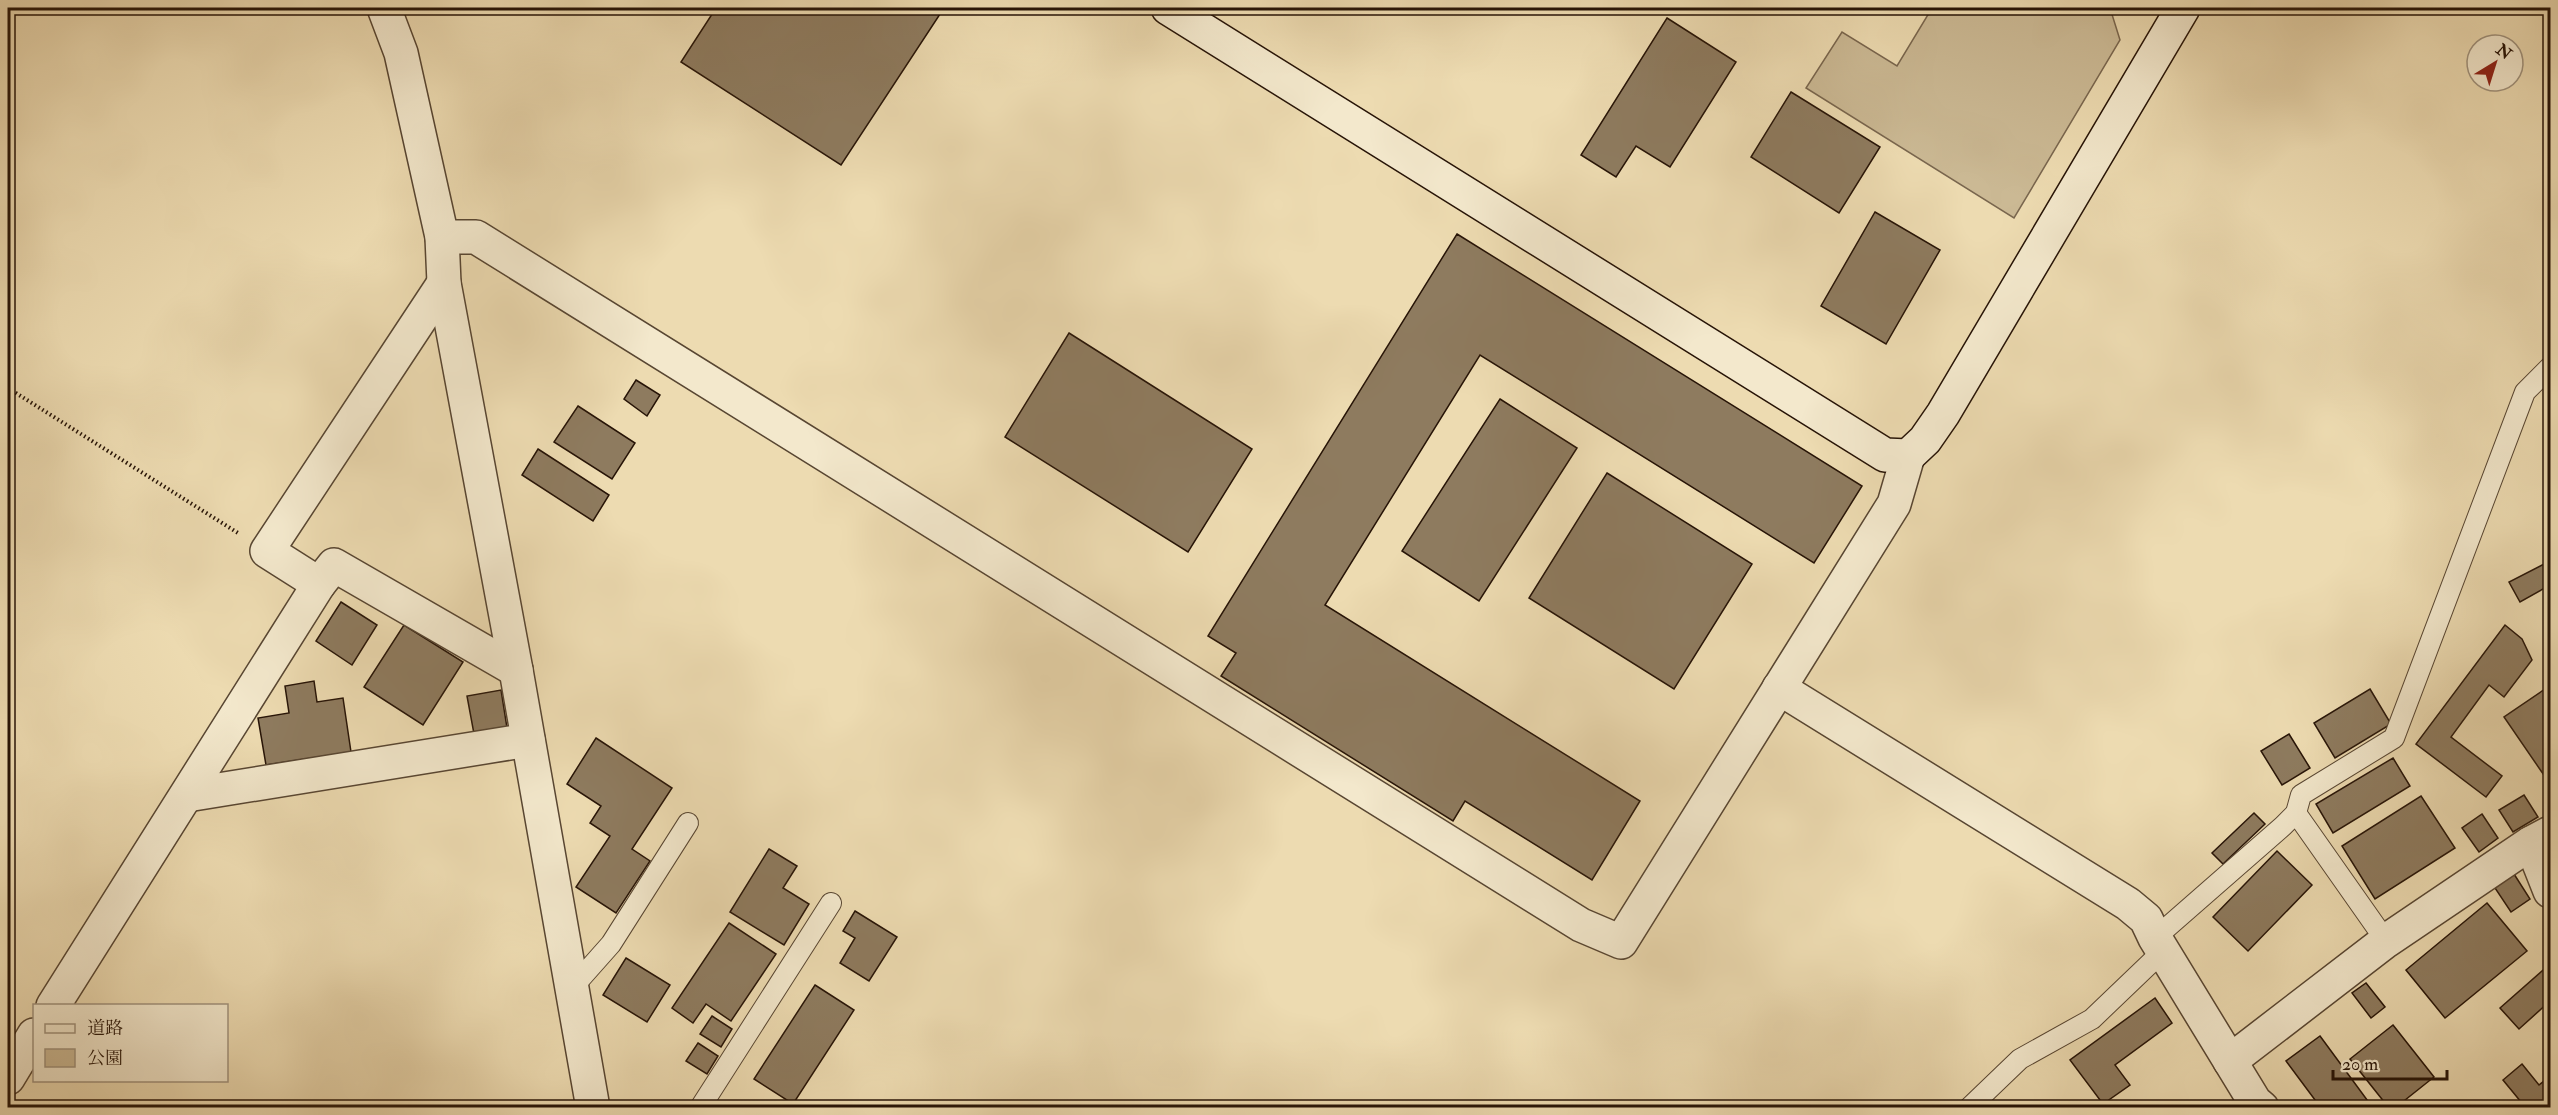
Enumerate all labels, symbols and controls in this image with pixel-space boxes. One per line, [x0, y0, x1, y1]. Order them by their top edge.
north arrow [2465, 33, 2525, 93]
text: N [2491, 39, 2516, 65]
legend [33, 1004, 228, 1082]
text: 道路 [87, 1017, 123, 1040]
scale bar [2333, 1043, 2447, 1081]
text: 公園 [87, 1047, 123, 1070]
text: 20 m [2342, 1053, 2378, 1076]

